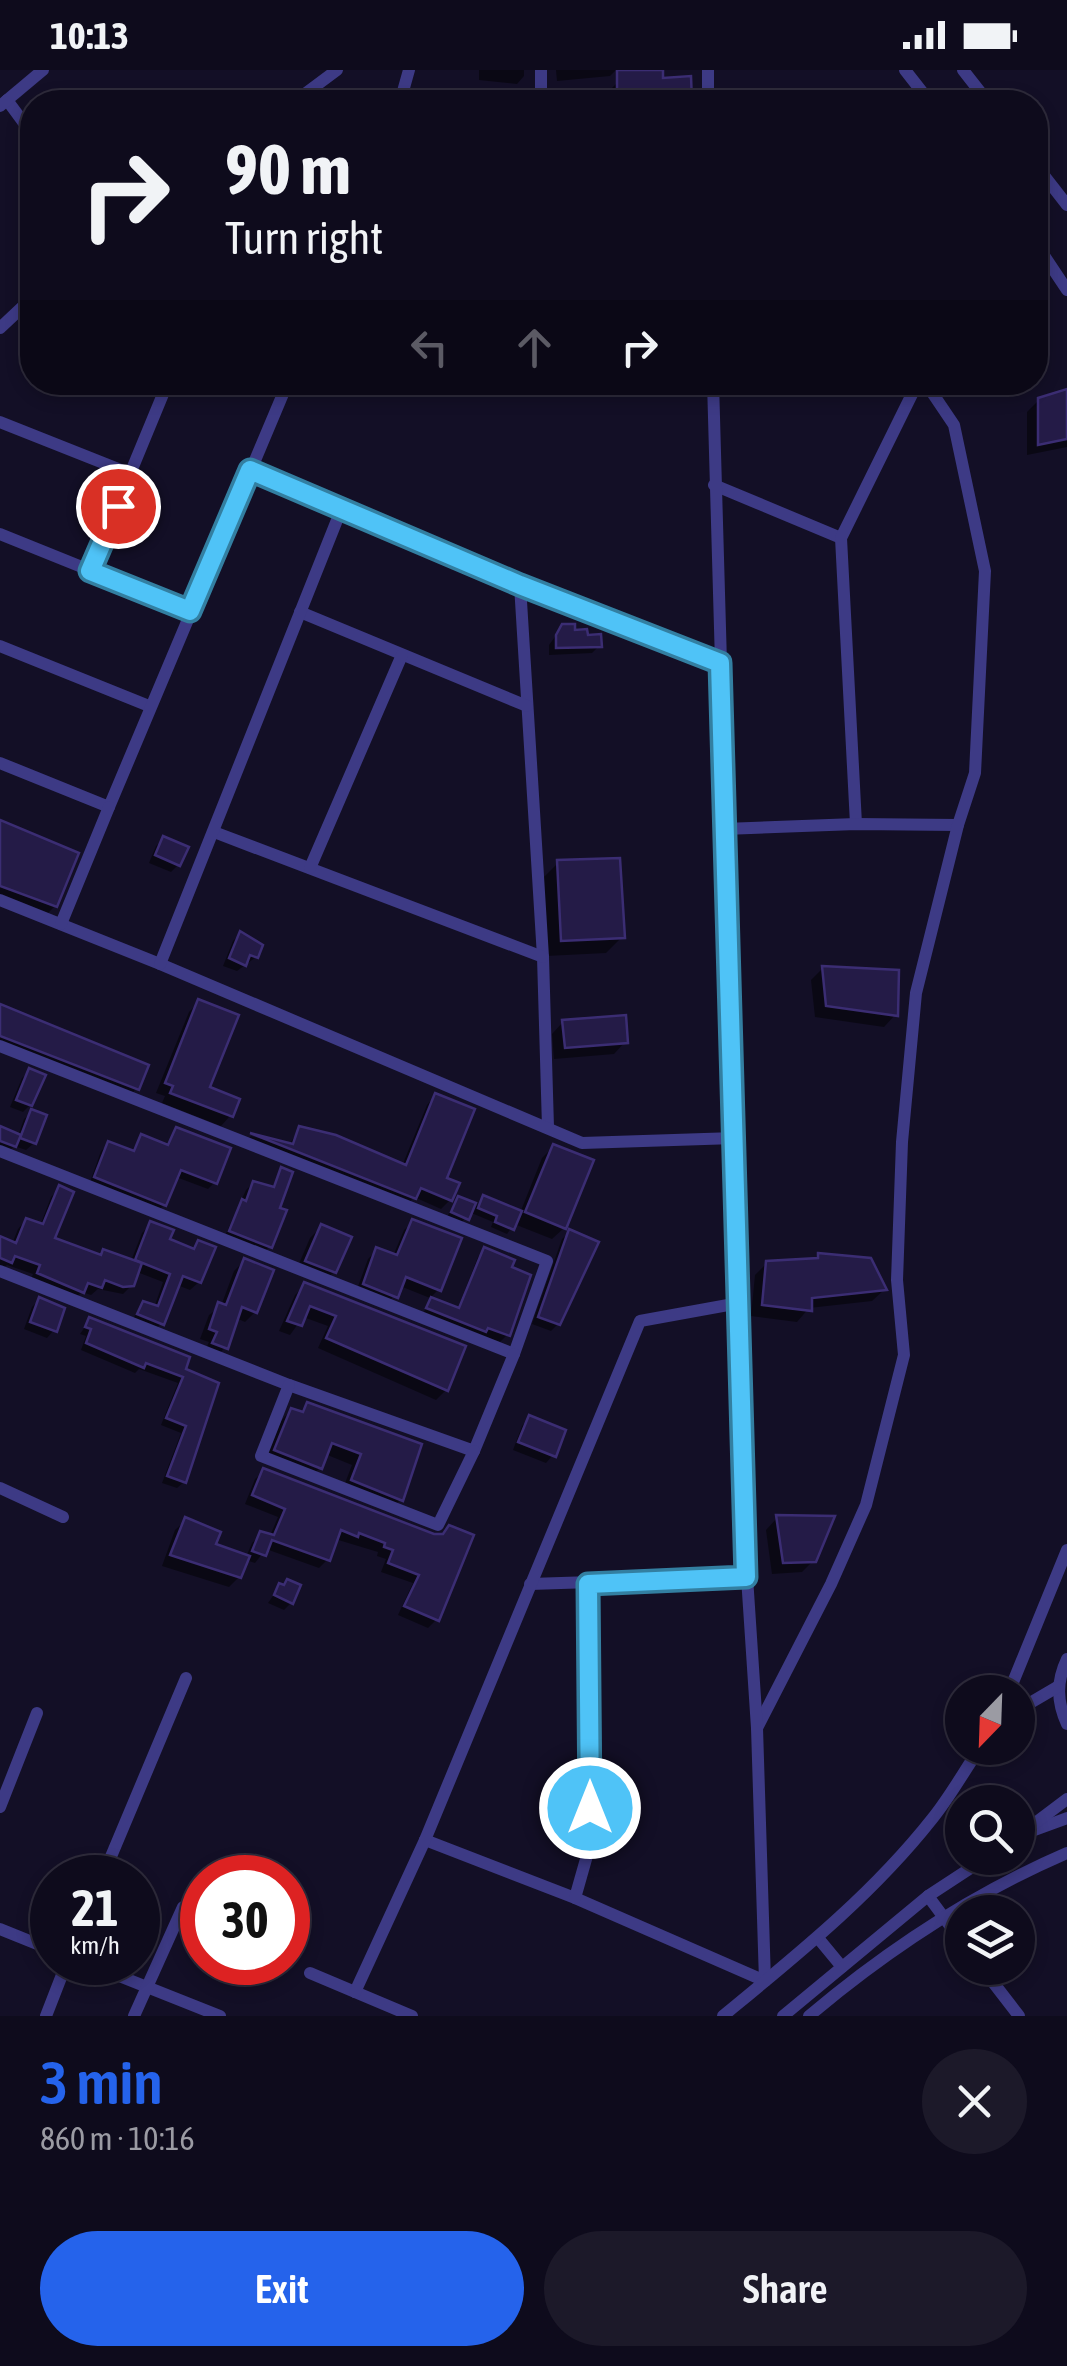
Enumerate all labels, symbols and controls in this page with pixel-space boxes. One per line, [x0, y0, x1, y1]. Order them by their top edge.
text: 10:13 [50, 14, 129, 57]
text: 90 m [225, 129, 351, 209]
icon: right [60, 130, 190, 260]
text: Turn right [225, 212, 383, 264]
icon: left [402, 320, 457, 375]
icon: ahead [507, 320, 562, 375]
icon: right [612, 320, 667, 375]
pin [76, 464, 161, 549]
icon: arrive [91, 479, 146, 534]
north arrow [945, 1675, 1035, 1765]
map controls [945, 1675, 1035, 1985]
position arrow [538, 1756, 642, 1860]
button: search [945, 1785, 1035, 1875]
speed limit sign: 30 [180, 1855, 310, 1985]
text: 21 [71, 1879, 118, 1937]
button: layers [945, 1895, 1035, 1985]
text: km/h [70, 1931, 120, 1959]
text: 3 min [40, 2048, 163, 2117]
button: close [922, 2049, 1027, 2154]
text: 860 m · 10:16 [40, 2120, 195, 2157]
button: Exit [40, 2231, 524, 2346]
button: Share [544, 2231, 1027, 2346]

